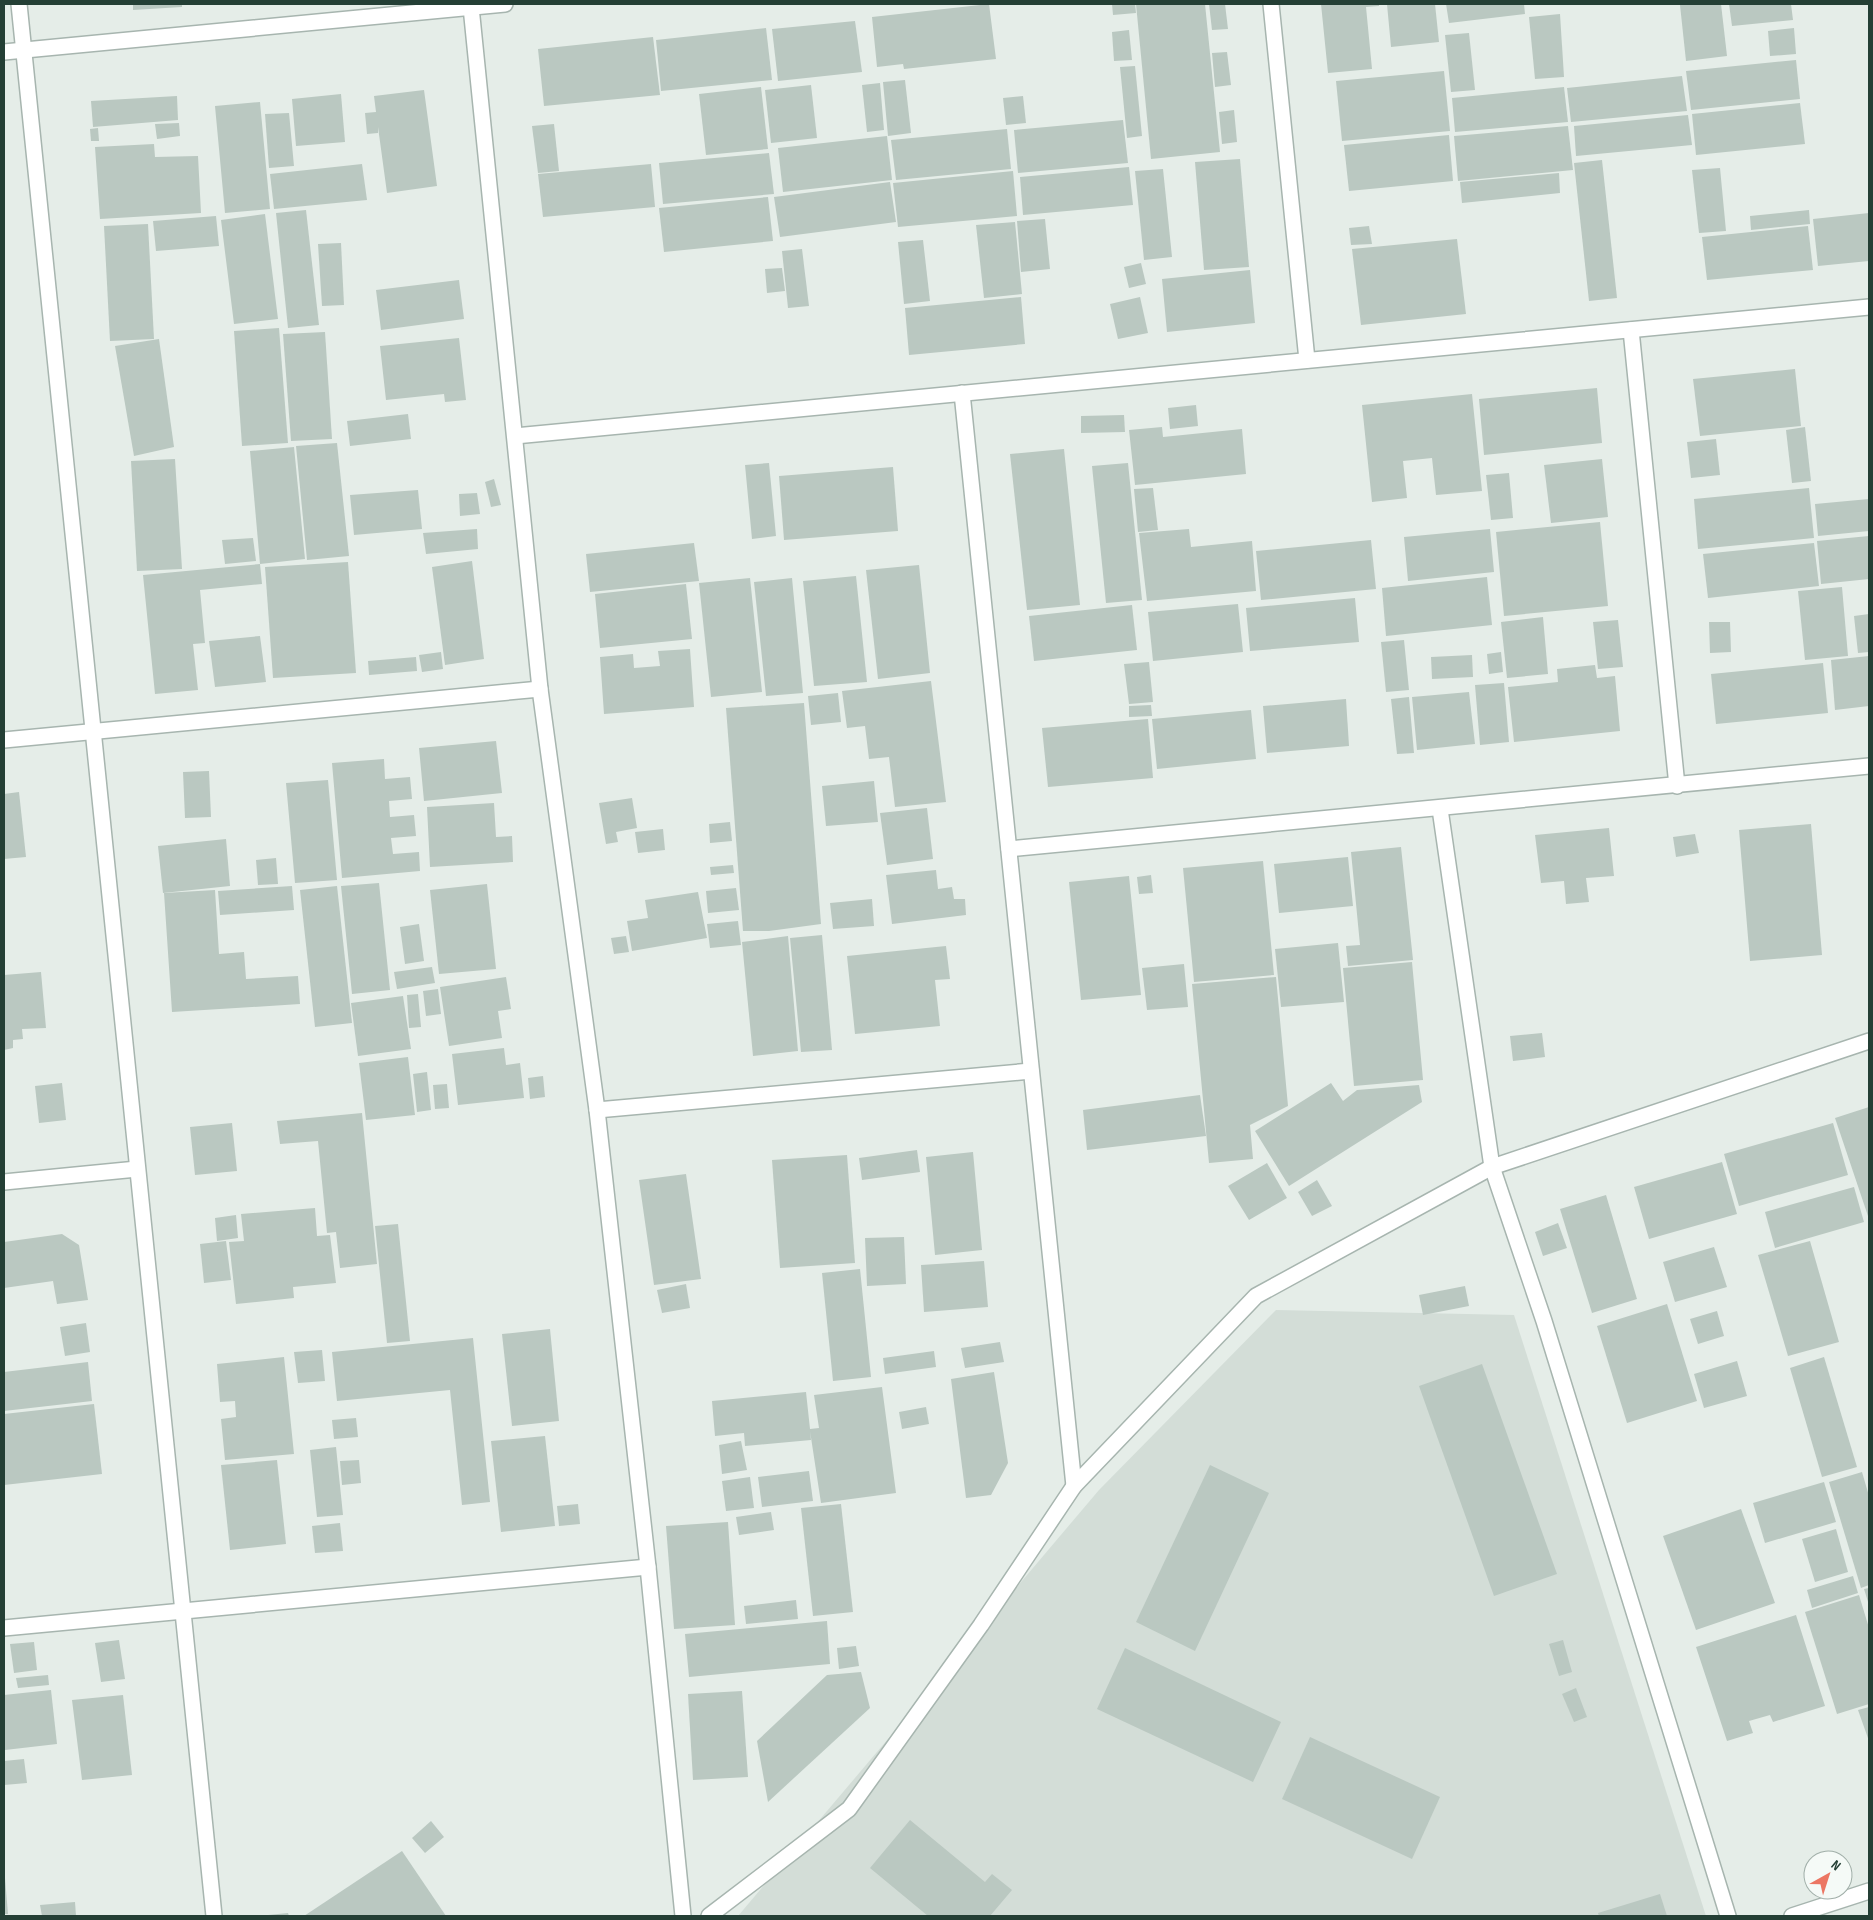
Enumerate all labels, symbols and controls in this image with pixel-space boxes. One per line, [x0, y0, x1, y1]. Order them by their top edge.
north arrow [1803, 1850, 1853, 1900]
text: N [1828, 1856, 1844, 1874]

